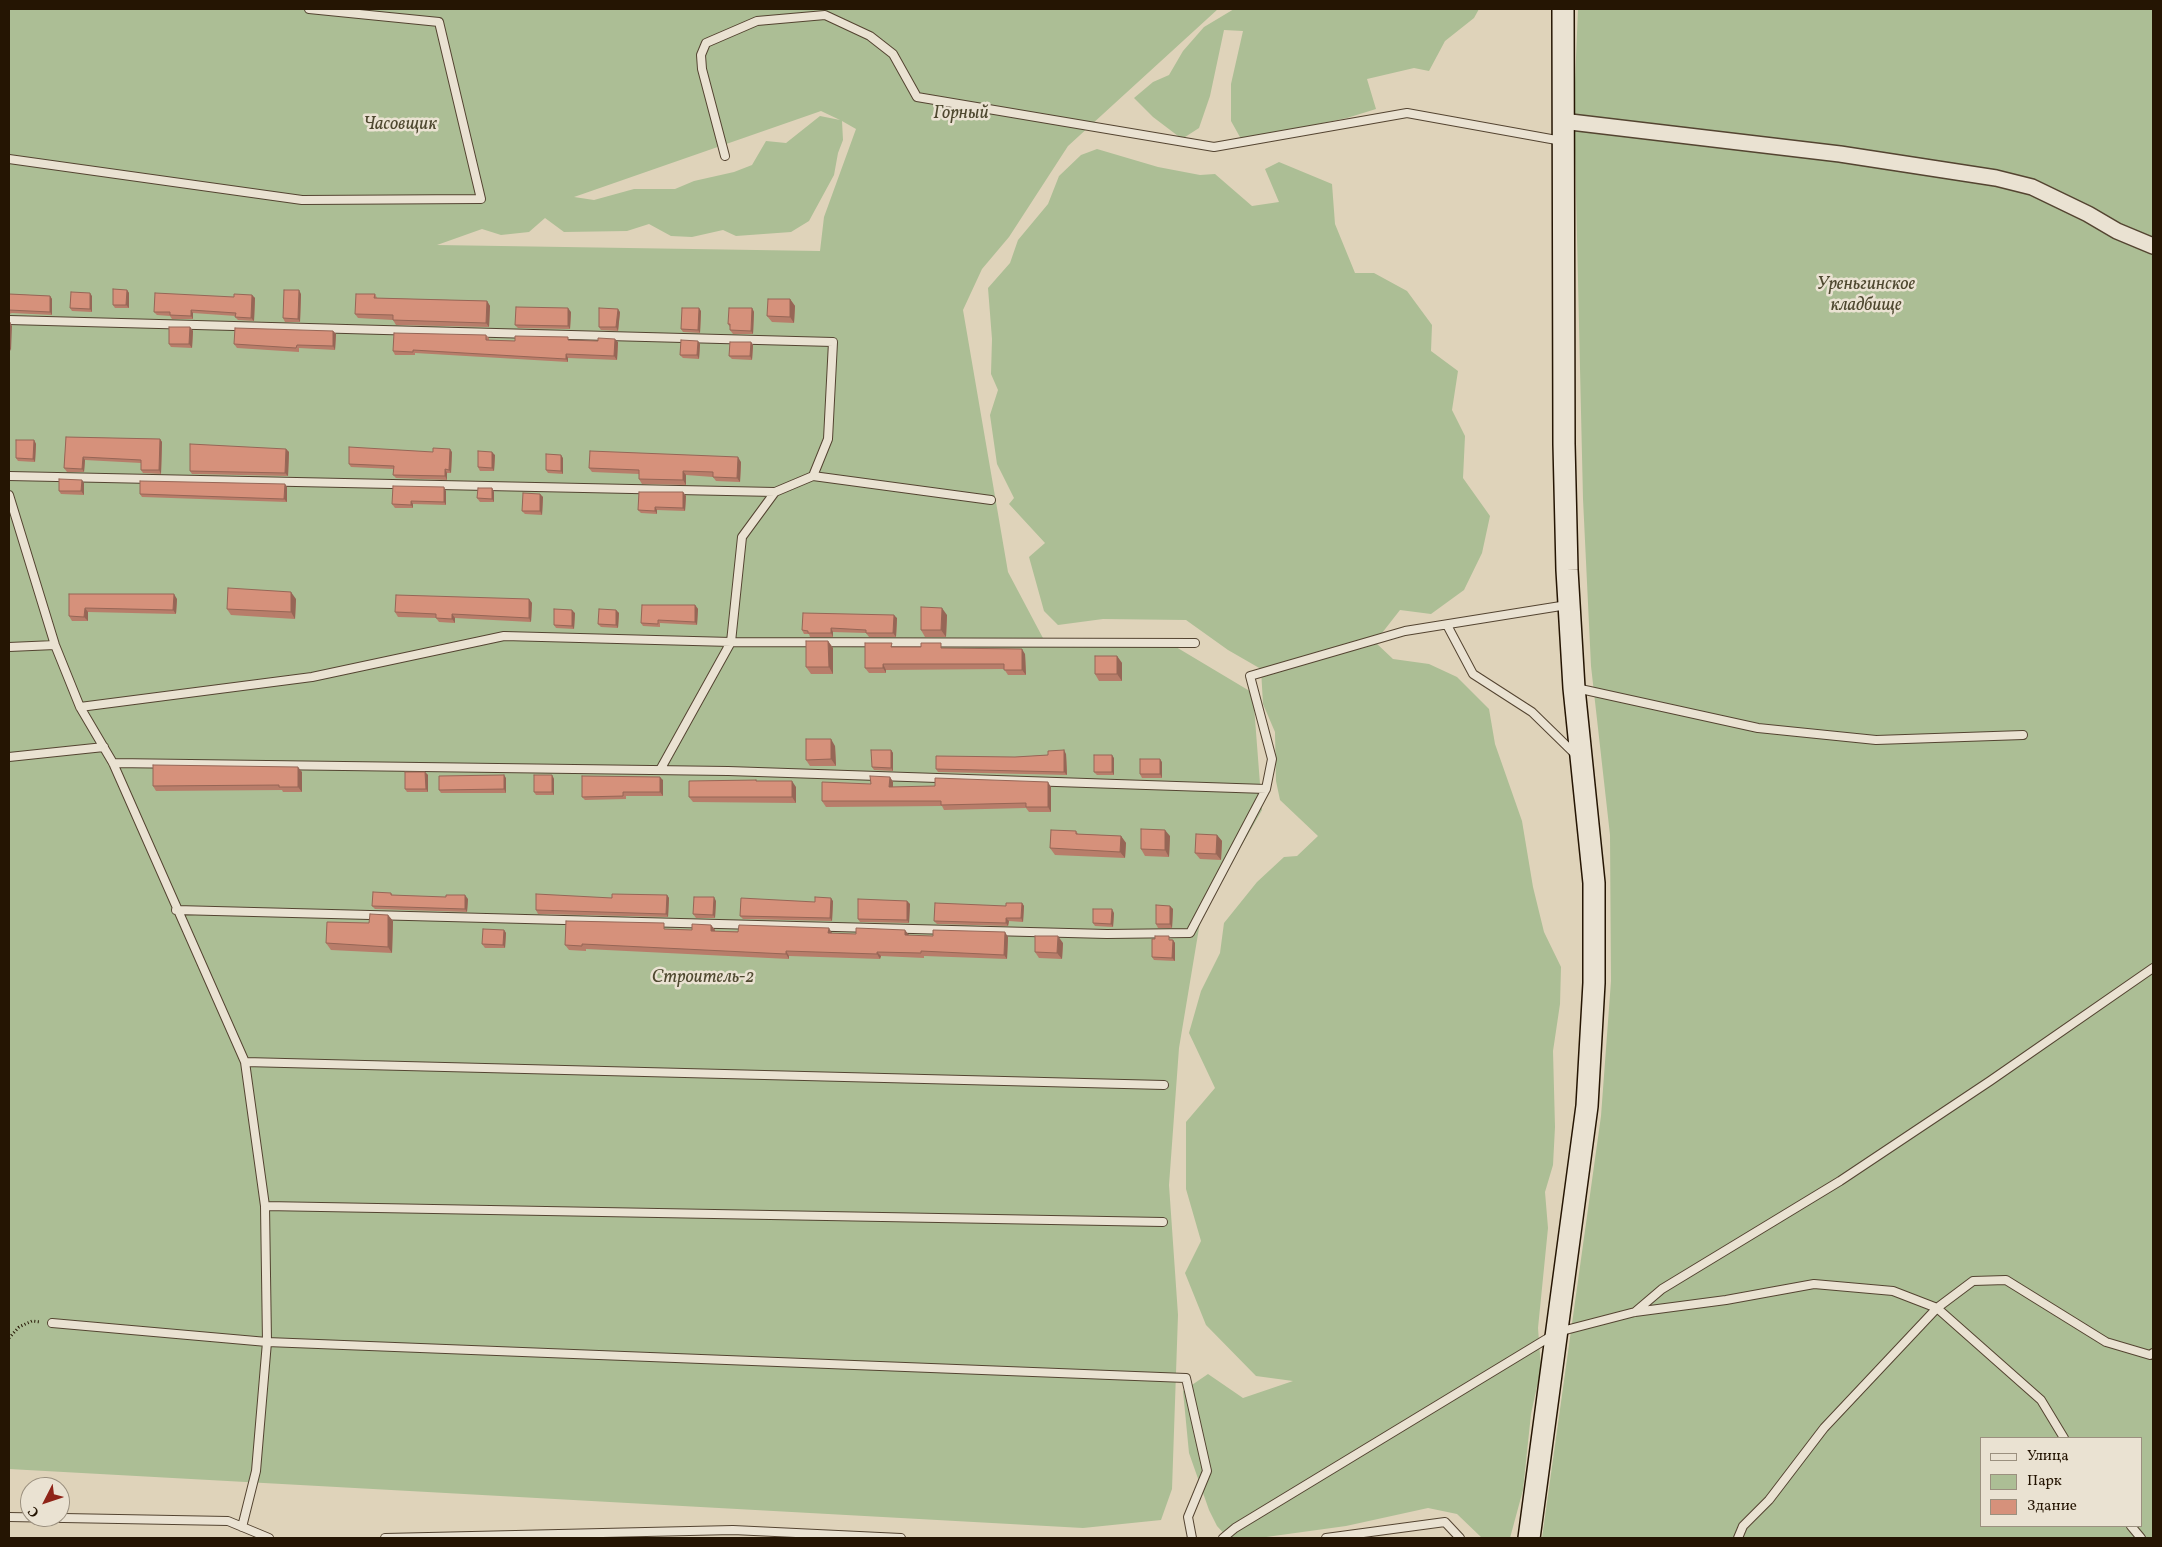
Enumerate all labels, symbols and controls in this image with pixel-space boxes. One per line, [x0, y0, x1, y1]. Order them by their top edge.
park label: Горный [933, 104, 989, 126]
park label: Часовщик [363, 115, 437, 137]
park label: Уреньгинское кладбище [1817, 275, 1915, 318]
park label: Строитель-2 [652, 968, 754, 990]
legend [1980, 1437, 2142, 1527]
text: Улица [2027, 1446, 2069, 1467]
text: Парк [2027, 1471, 2062, 1492]
north arrow [20, 1477, 70, 1527]
text: Здание [2027, 1496, 2077, 1517]
text: С [24, 1502, 44, 1521]

